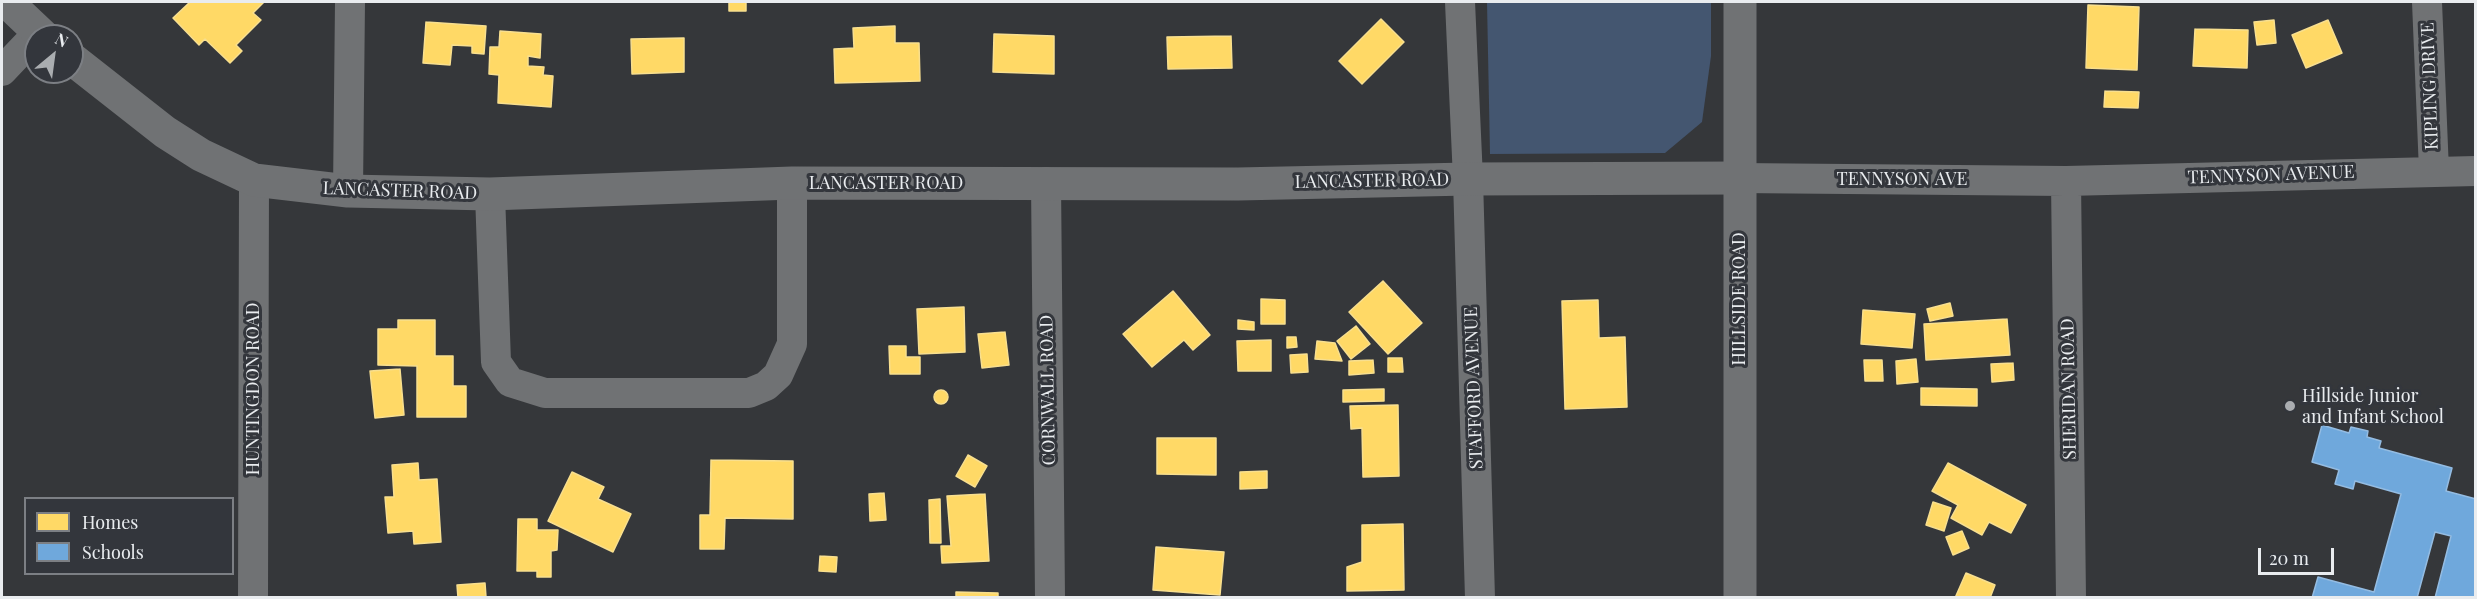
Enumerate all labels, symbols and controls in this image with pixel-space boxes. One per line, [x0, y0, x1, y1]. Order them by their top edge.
street label: KIPLING DRIVE [2417, 22, 2443, 150]
north arrow [24, 24, 84, 84]
text: N [52, 28, 72, 52]
street label: TENNYSON AVENUE [2187, 161, 2355, 189]
street label: TENNYSON AVE [1836, 168, 1968, 190]
street label: LANCASTER ROAD [1295, 169, 1449, 193]
street label: LANCASTER ROAD [809, 172, 963, 194]
street label: LANCASTER ROAD [322, 178, 478, 204]
street label: HILLSIDE ROAD [1728, 232, 1750, 366]
street label: HUNTINGDON ROAD [242, 302, 264, 476]
street label: STAFFORD AVENUE [1460, 306, 1488, 470]
street label: CORNWALL ROAD [1036, 315, 1060, 465]
street label: SHERIDAN ROAD [2057, 318, 2081, 460]
place label: Hillside Junior and Infant School [2302, 385, 2444, 428]
marker: Hillside Junior and Infant School [2283, 399, 2297, 413]
legend [24, 497, 234, 575]
text: Homes [82, 510, 138, 534]
scale bar [2261, 536, 2338, 574]
text: Schools [82, 540, 144, 564]
text: 20 m [2269, 546, 2309, 570]

